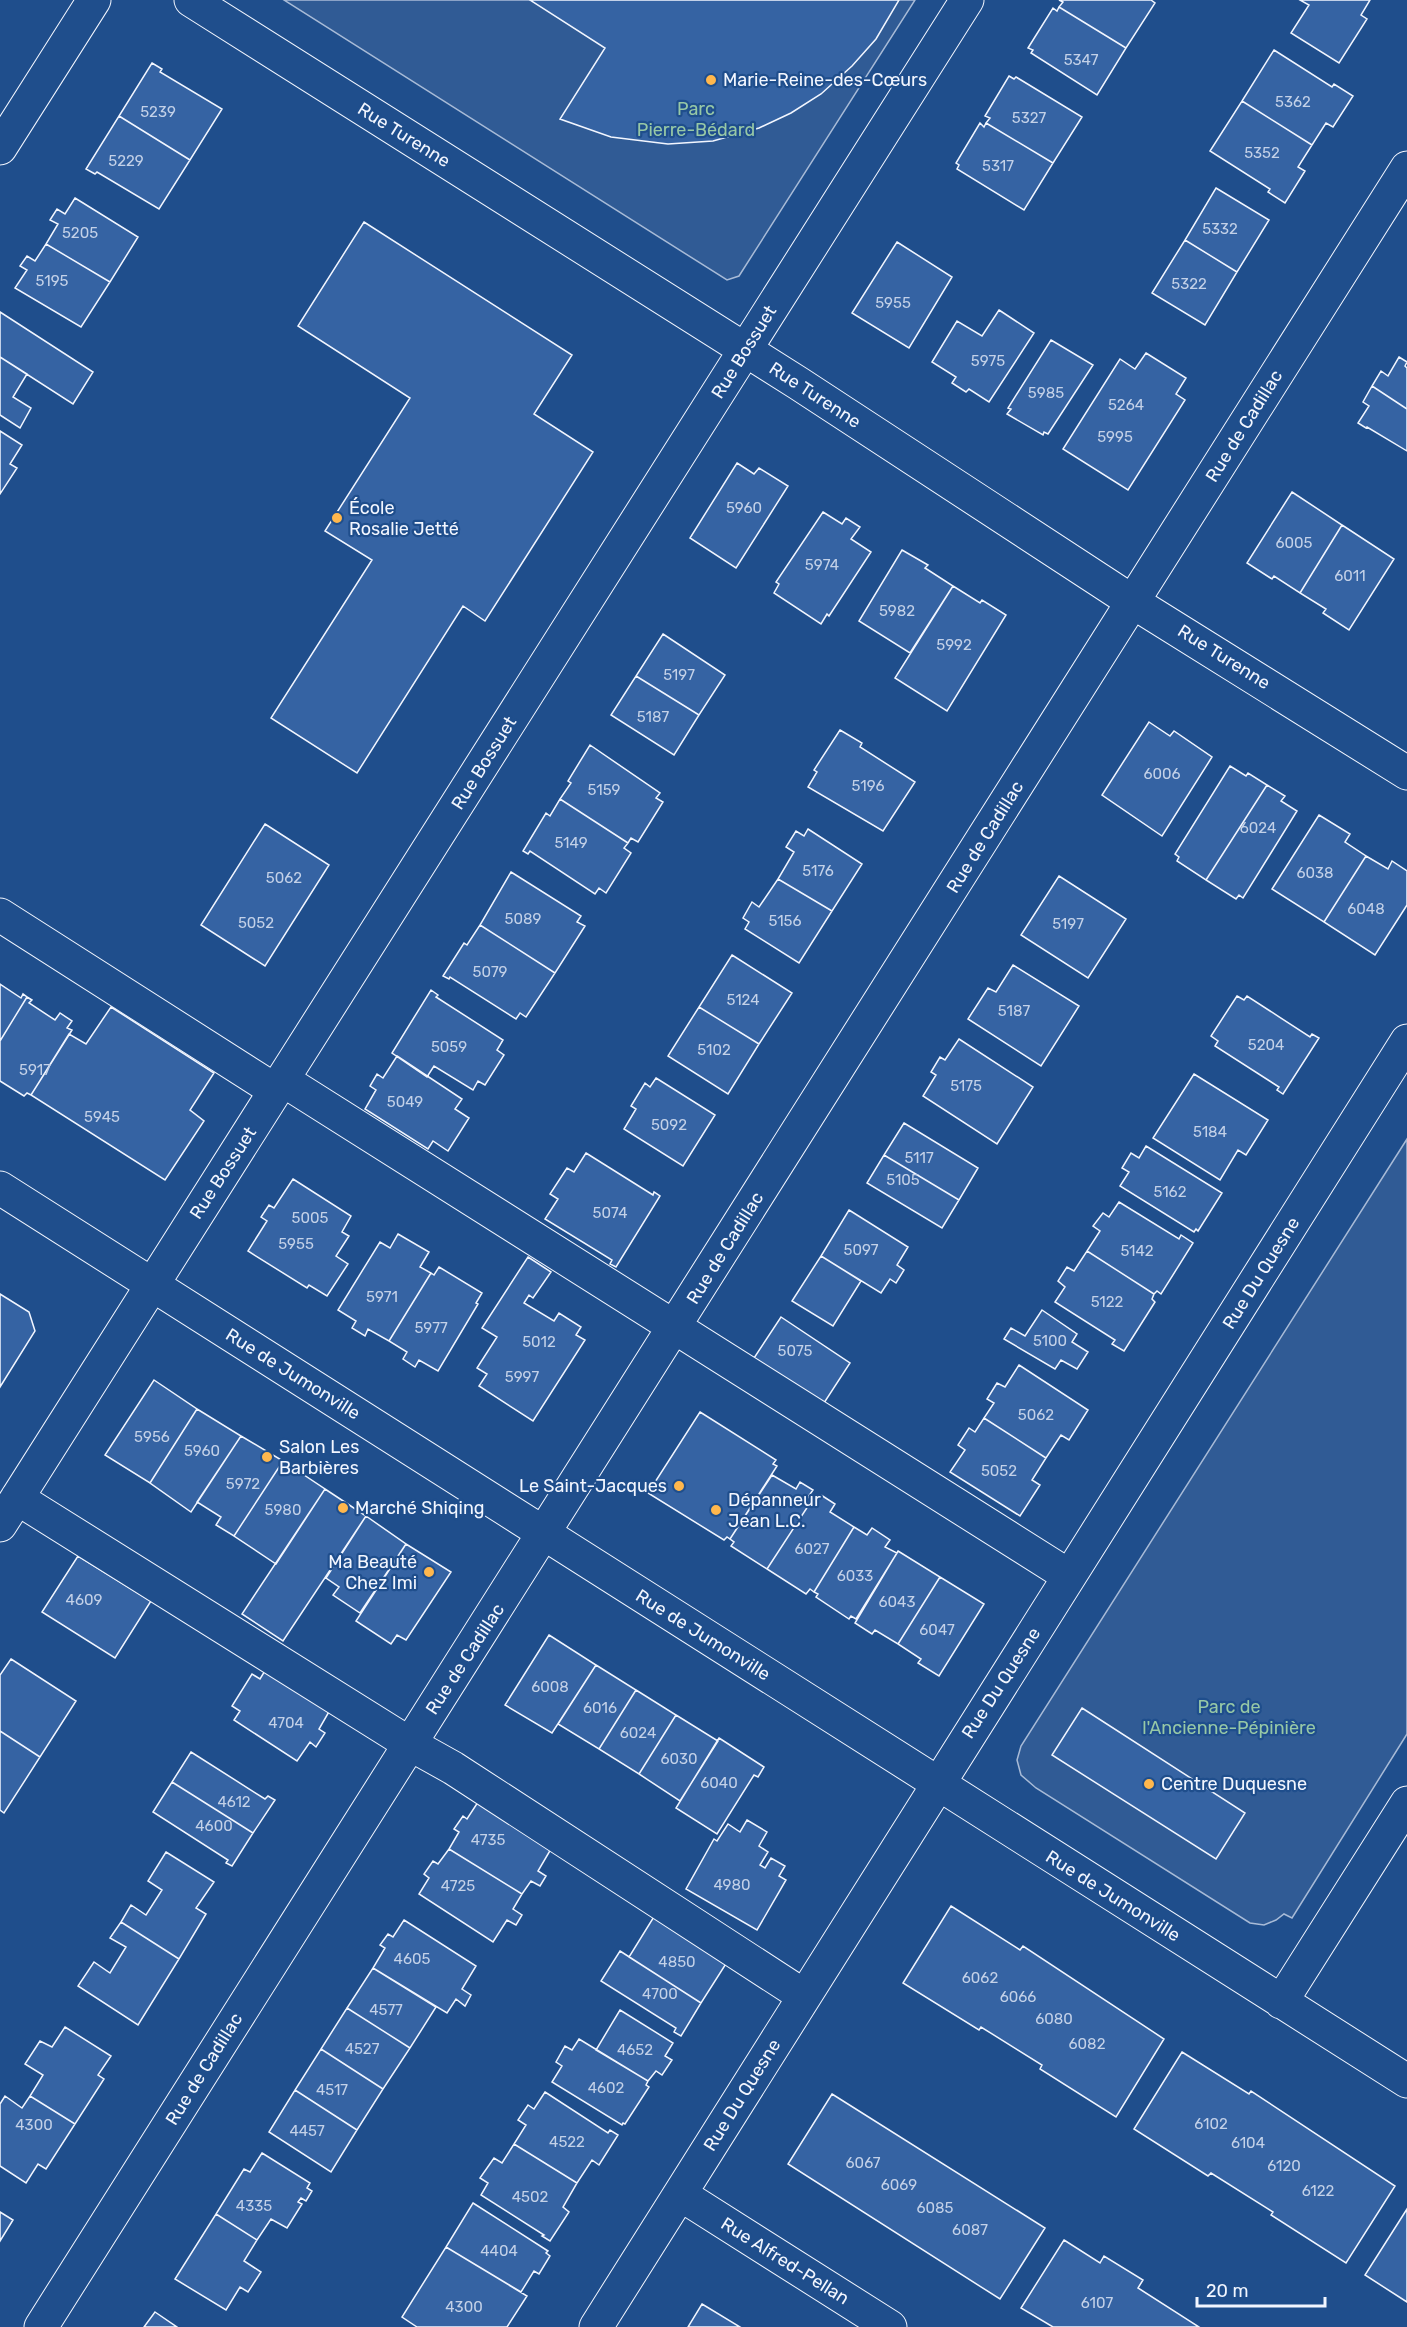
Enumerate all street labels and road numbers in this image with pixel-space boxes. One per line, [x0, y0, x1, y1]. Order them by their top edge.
street label: Rue Turenne [354, 98, 454, 172]
street label: Rue Bossuet [707, 301, 781, 403]
street label: Rue Turenne [765, 357, 865, 433]
street label: Rue de Cadillac [1201, 366, 1287, 486]
street label: Rue Turenne [1174, 620, 1274, 694]
street label: Rue Bossuet [447, 712, 521, 814]
street label: Rue de Cadillac [942, 777, 1028, 897]
street label: Rue Bossuet [185, 1123, 261, 1223]
street label: Rue de Cadillac [682, 1188, 768, 1308]
street label: Rue Du Quesne [1218, 1213, 1304, 1333]
street label: Rue de Jumonville [222, 1324, 364, 1424]
street label: Rue de Jumonville [632, 1585, 774, 1685]
street label: Rue de Cadillac [421, 1599, 509, 1719]
street label: Rue Du Quesne [957, 1623, 1045, 1743]
street label: Rue de Jumonville [1042, 1846, 1184, 1946]
street label: Rue de Cadillac [161, 2009, 247, 2129]
street label: Rue Du Quesne [699, 2035, 785, 2155]
street label: Rue Alfred-Pellan [717, 2213, 853, 2309]

